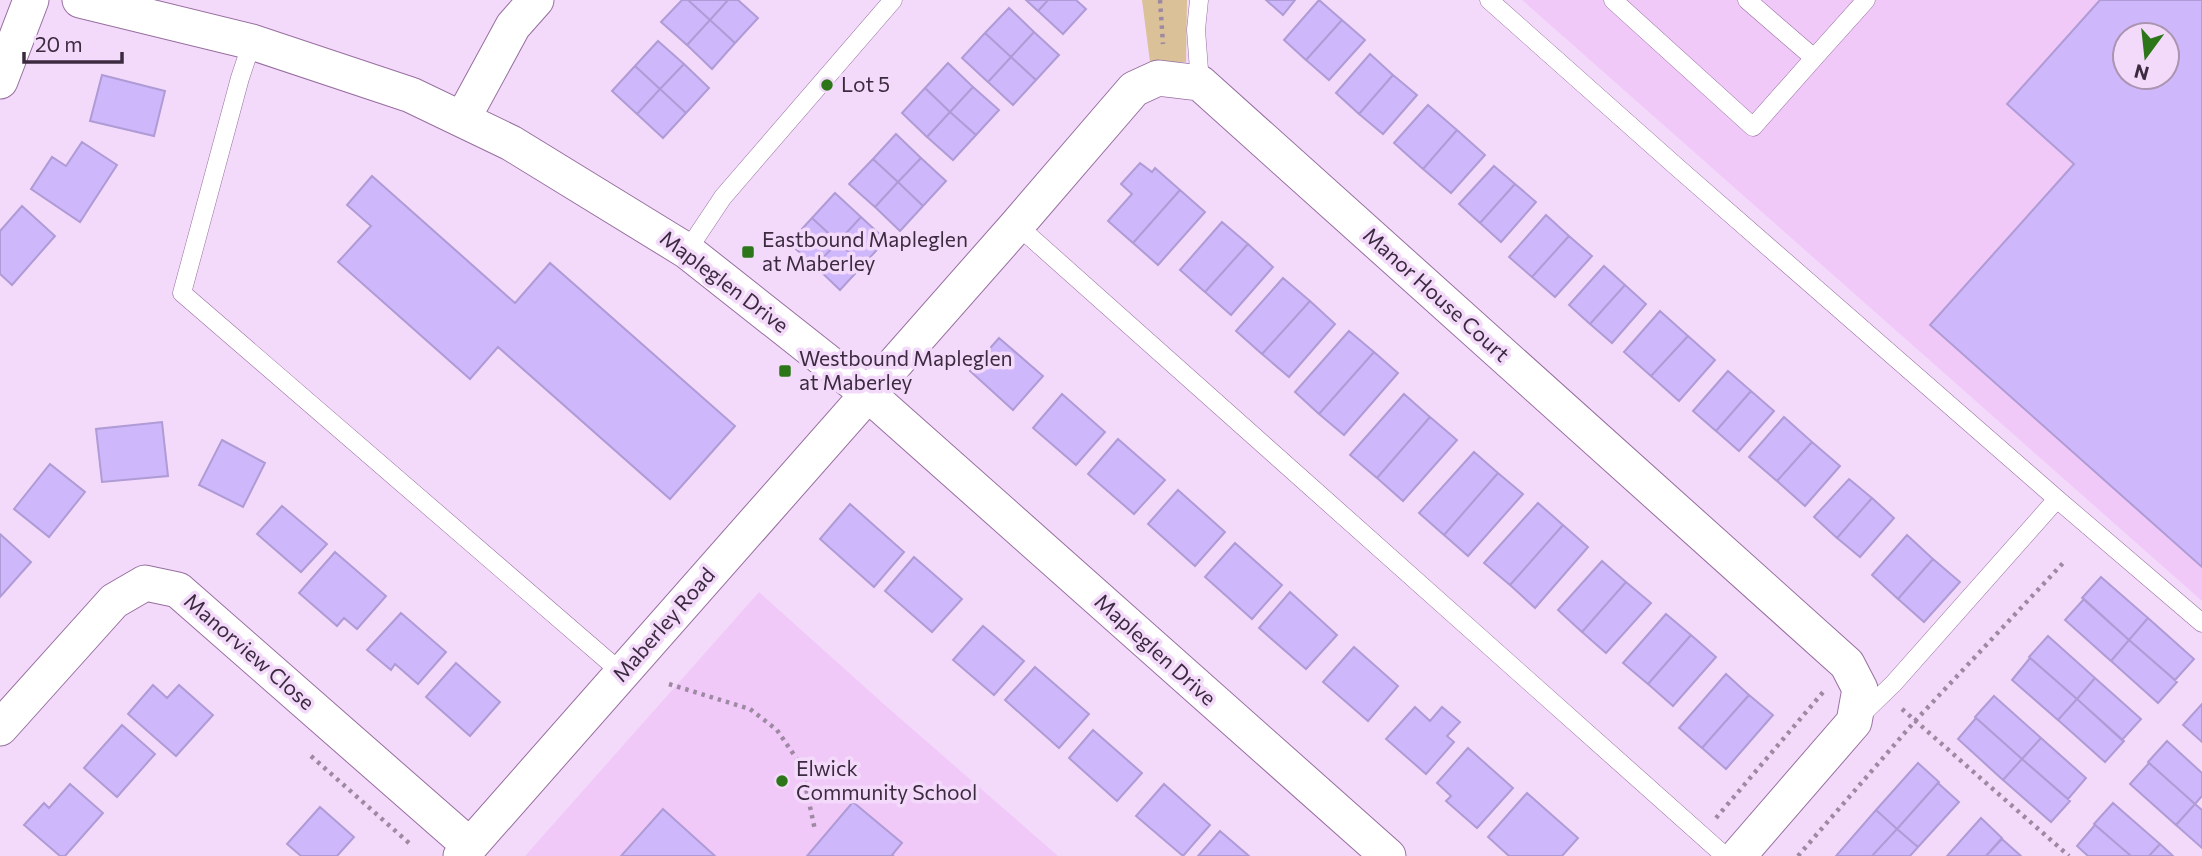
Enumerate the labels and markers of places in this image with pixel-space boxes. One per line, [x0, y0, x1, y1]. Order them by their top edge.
place label: Lot 5 [841, 71, 890, 96]
marker: Lot 5 [819, 77, 835, 93]
place label: Eastbound Mapleglen at Maberley [762, 226, 968, 275]
marker: Eastbound Mapleglen at Maberley [740, 244, 756, 260]
place label: Westbound Mapleglen at Maberley [799, 345, 1013, 394]
marker: Westbound Mapleglen at Maberley [777, 363, 793, 379]
place label: Elwick Community School [796, 755, 977, 804]
marker: Elwick Community School [774, 773, 790, 789]

